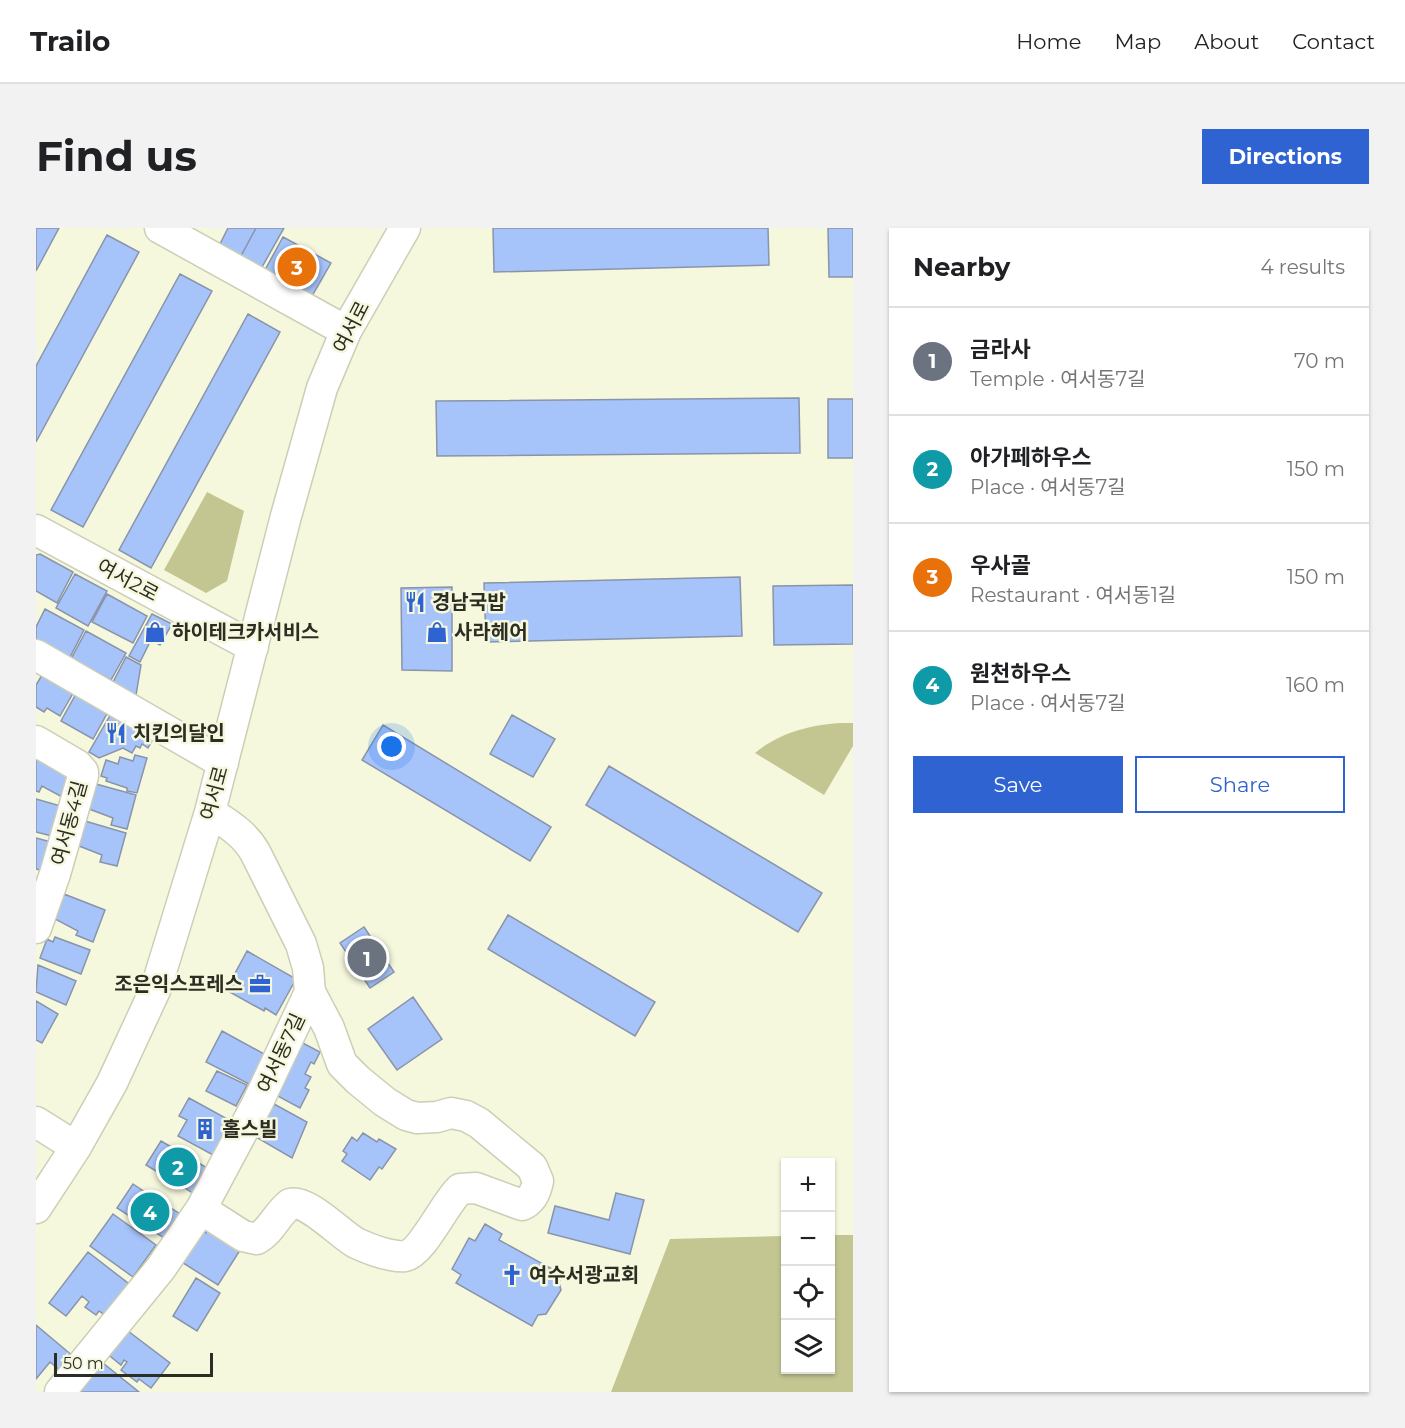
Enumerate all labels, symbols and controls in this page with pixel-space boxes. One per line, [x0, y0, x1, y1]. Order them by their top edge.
text: Trailo [30, 24, 110, 58]
text: Home [1016, 29, 1081, 54]
text: Map [1114, 29, 1161, 54]
text: About [1194, 29, 1259, 54]
text: Contact [1292, 29, 1375, 54]
button: Directions [1202, 129, 1369, 184]
text: Find us [36, 130, 197, 182]
pin: 3 [278, 244, 316, 290]
text: Nearby [913, 251, 1010, 283]
text: 4 results [1260, 255, 1345, 279]
street label: 여서로 [328, 297, 374, 357]
text: 금라사 [970, 336, 1031, 363]
text: 1 [929, 349, 936, 373]
text: 70 m [1294, 349, 1345, 373]
text: Temple · 여서동7길 [970, 367, 1146, 391]
text: 아가페하우스 [970, 444, 1091, 471]
text: 2 [927, 457, 938, 481]
text: 150 m [1287, 457, 1345, 481]
text: Place · 여서동7길 [970, 475, 1126, 499]
text: 우사골 [970, 552, 1031, 579]
street label: 여서2로 [93, 554, 163, 606]
text: 3 [927, 565, 938, 589]
text: 150 m [1287, 565, 1345, 589]
text: Restaurant · 여서동1길 [970, 583, 1176, 607]
restaurant icon: 경남국밥 [403, 590, 427, 614]
place label: 경남국밥 [432, 590, 506, 614]
shop icon: 하이테크카서비스 [143, 620, 167, 644]
place label: 하이테크카서비스 [172, 620, 319, 644]
shop icon: 사라헤어 [425, 620, 449, 644]
place label: 사라헤어 [454, 620, 528, 644]
text: 원천하우스 [970, 660, 1071, 687]
text: 4 [926, 673, 939, 697]
text: 160 m [1286, 673, 1345, 697]
text: Place · 여서동7길 [970, 691, 1126, 715]
restaurant icon: 치킨의달인 [104, 721, 128, 745]
place label: 치킨의달인 [133, 721, 225, 745]
your location [377, 732, 406, 761]
button: Save [913, 756, 1123, 813]
button: Share [1135, 756, 1345, 813]
street label: 여서로 [195, 763, 233, 823]
street label: 여서동4길 [46, 778, 92, 868]
pin: 1 [348, 936, 386, 980]
place label: 조은익스프레스 [114, 972, 243, 996]
office icon: 조은익스프레스 [248, 972, 272, 996]
street label: 여서동7길 [252, 1009, 310, 1097]
building icon: 홀스빌 [193, 1117, 217, 1141]
place label: 홀스빌 [222, 1117, 277, 1141]
pin: 2 [158, 1144, 198, 1190]
map controls [781, 1158, 835, 1374]
button: + [781, 1158, 835, 1212]
pin: 4 [130, 1190, 170, 1234]
button: − [781, 1212, 835, 1266]
church icon: 여수서광교회 [500, 1263, 524, 1287]
place label: 여수서광교회 [529, 1263, 639, 1287]
button: locate [781, 1266, 835, 1320]
button: layers [781, 1320, 835, 1374]
scale bar [54, 1350, 213, 1378]
text: 50 m [63, 1354, 104, 1373]

